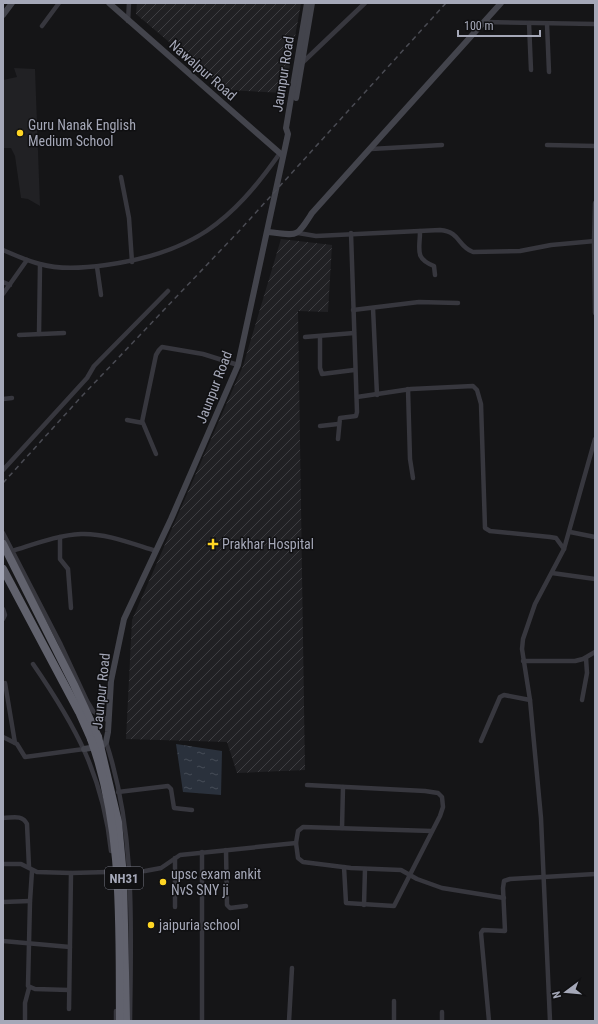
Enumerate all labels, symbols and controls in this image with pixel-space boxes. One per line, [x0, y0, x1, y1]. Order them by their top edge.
scale bar [458, 12, 540, 38]
text: 100 m [464, 19, 494, 33]
street label: Jaunpur Road [269, 35, 297, 113]
street label: Nawalpur Road [166, 37, 240, 103]
place label: Guru Nanak English Medium School [28, 117, 136, 149]
marker: Guru Nanak English Medium School [15, 128, 25, 138]
street label: Jaunpur Road [193, 349, 235, 425]
place label: Prakhar Hospital [222, 536, 314, 552]
marker: Prakhar Hospital [207, 538, 219, 550]
street label: Jaunpur Road [89, 652, 113, 730]
place label: upsc exam ankit NvS SNY ji [171, 866, 261, 898]
road number: NH31 [105, 867, 143, 889]
marker: upsc exam ankit NvS SNY ji [158, 877, 168, 887]
place label: jaipuria school [158, 917, 240, 933]
marker: jaipuria school [146, 920, 156, 930]
north arrow [546, 972, 586, 1012]
text: N [550, 989, 564, 1000]

